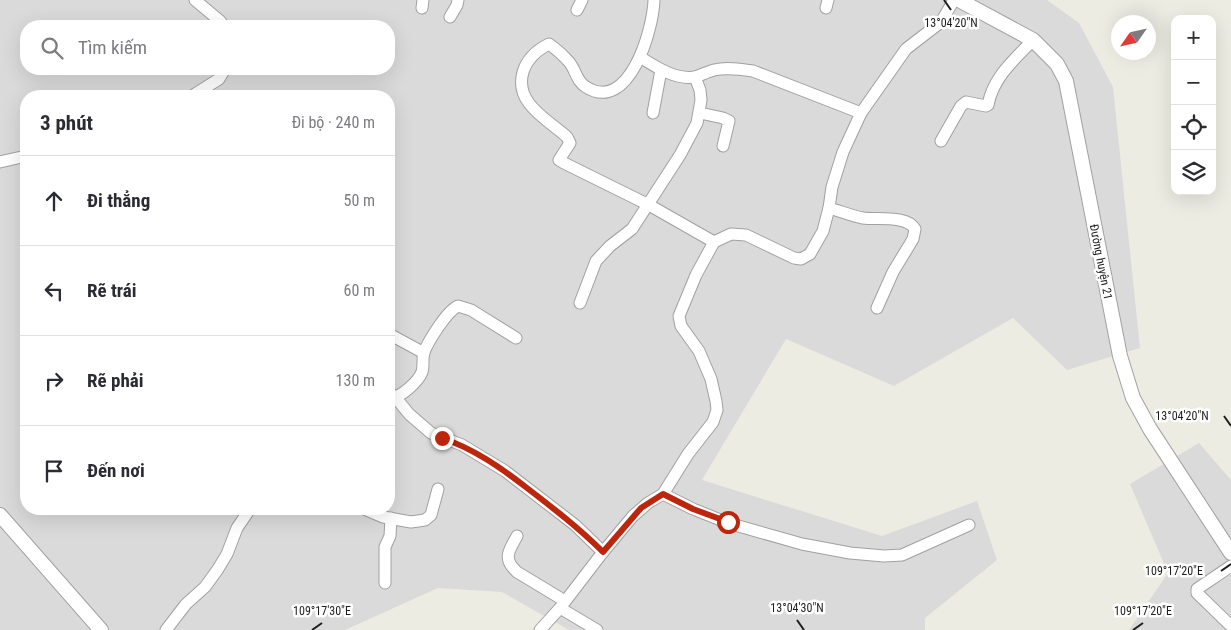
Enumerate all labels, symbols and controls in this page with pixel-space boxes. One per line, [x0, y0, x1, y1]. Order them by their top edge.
north arrow [1111, 15, 1156, 60]
map controls [1171, 15, 1216, 195]
button: + [1171, 15, 1216, 60]
text: 13°04'20"N [924, 16, 978, 30]
search box [20, 20, 395, 75]
icon: search [38, 34, 66, 62]
text: Tìm kiếm [78, 36, 147, 59]
button: − [1171, 60, 1216, 105]
button: locate [1171, 105, 1216, 150]
text: 3 phút [40, 111, 93, 135]
text: Đi bộ · 240 m [292, 113, 375, 132]
button: layers [1171, 150, 1216, 195]
icon: ahead [40, 187, 68, 215]
text: Đi thẳng [87, 189, 150, 212]
text: 50 m [343, 191, 375, 210]
street label: Đường huyện 21 [1087, 223, 1115, 301]
icon: left [40, 277, 68, 305]
text: Rẽ trái [87, 279, 137, 302]
text: 60 m [343, 281, 375, 300]
icon: right [40, 367, 68, 395]
text: Rẽ phải [87, 369, 143, 392]
text: 130 m [336, 371, 375, 390]
text: 13°04'20"N [1155, 409, 1209, 423]
route end [431, 427, 454, 450]
icon: arrive [40, 457, 68, 485]
text: Đến nơi [87, 459, 145, 482]
route start [717, 511, 740, 534]
text: 109°17'20"E [1145, 564, 1203, 578]
text: 13°04'30"N [770, 601, 824, 615]
text: 109°17'30"E [293, 604, 351, 618]
text: 109°17'20"E [1114, 604, 1172, 618]

